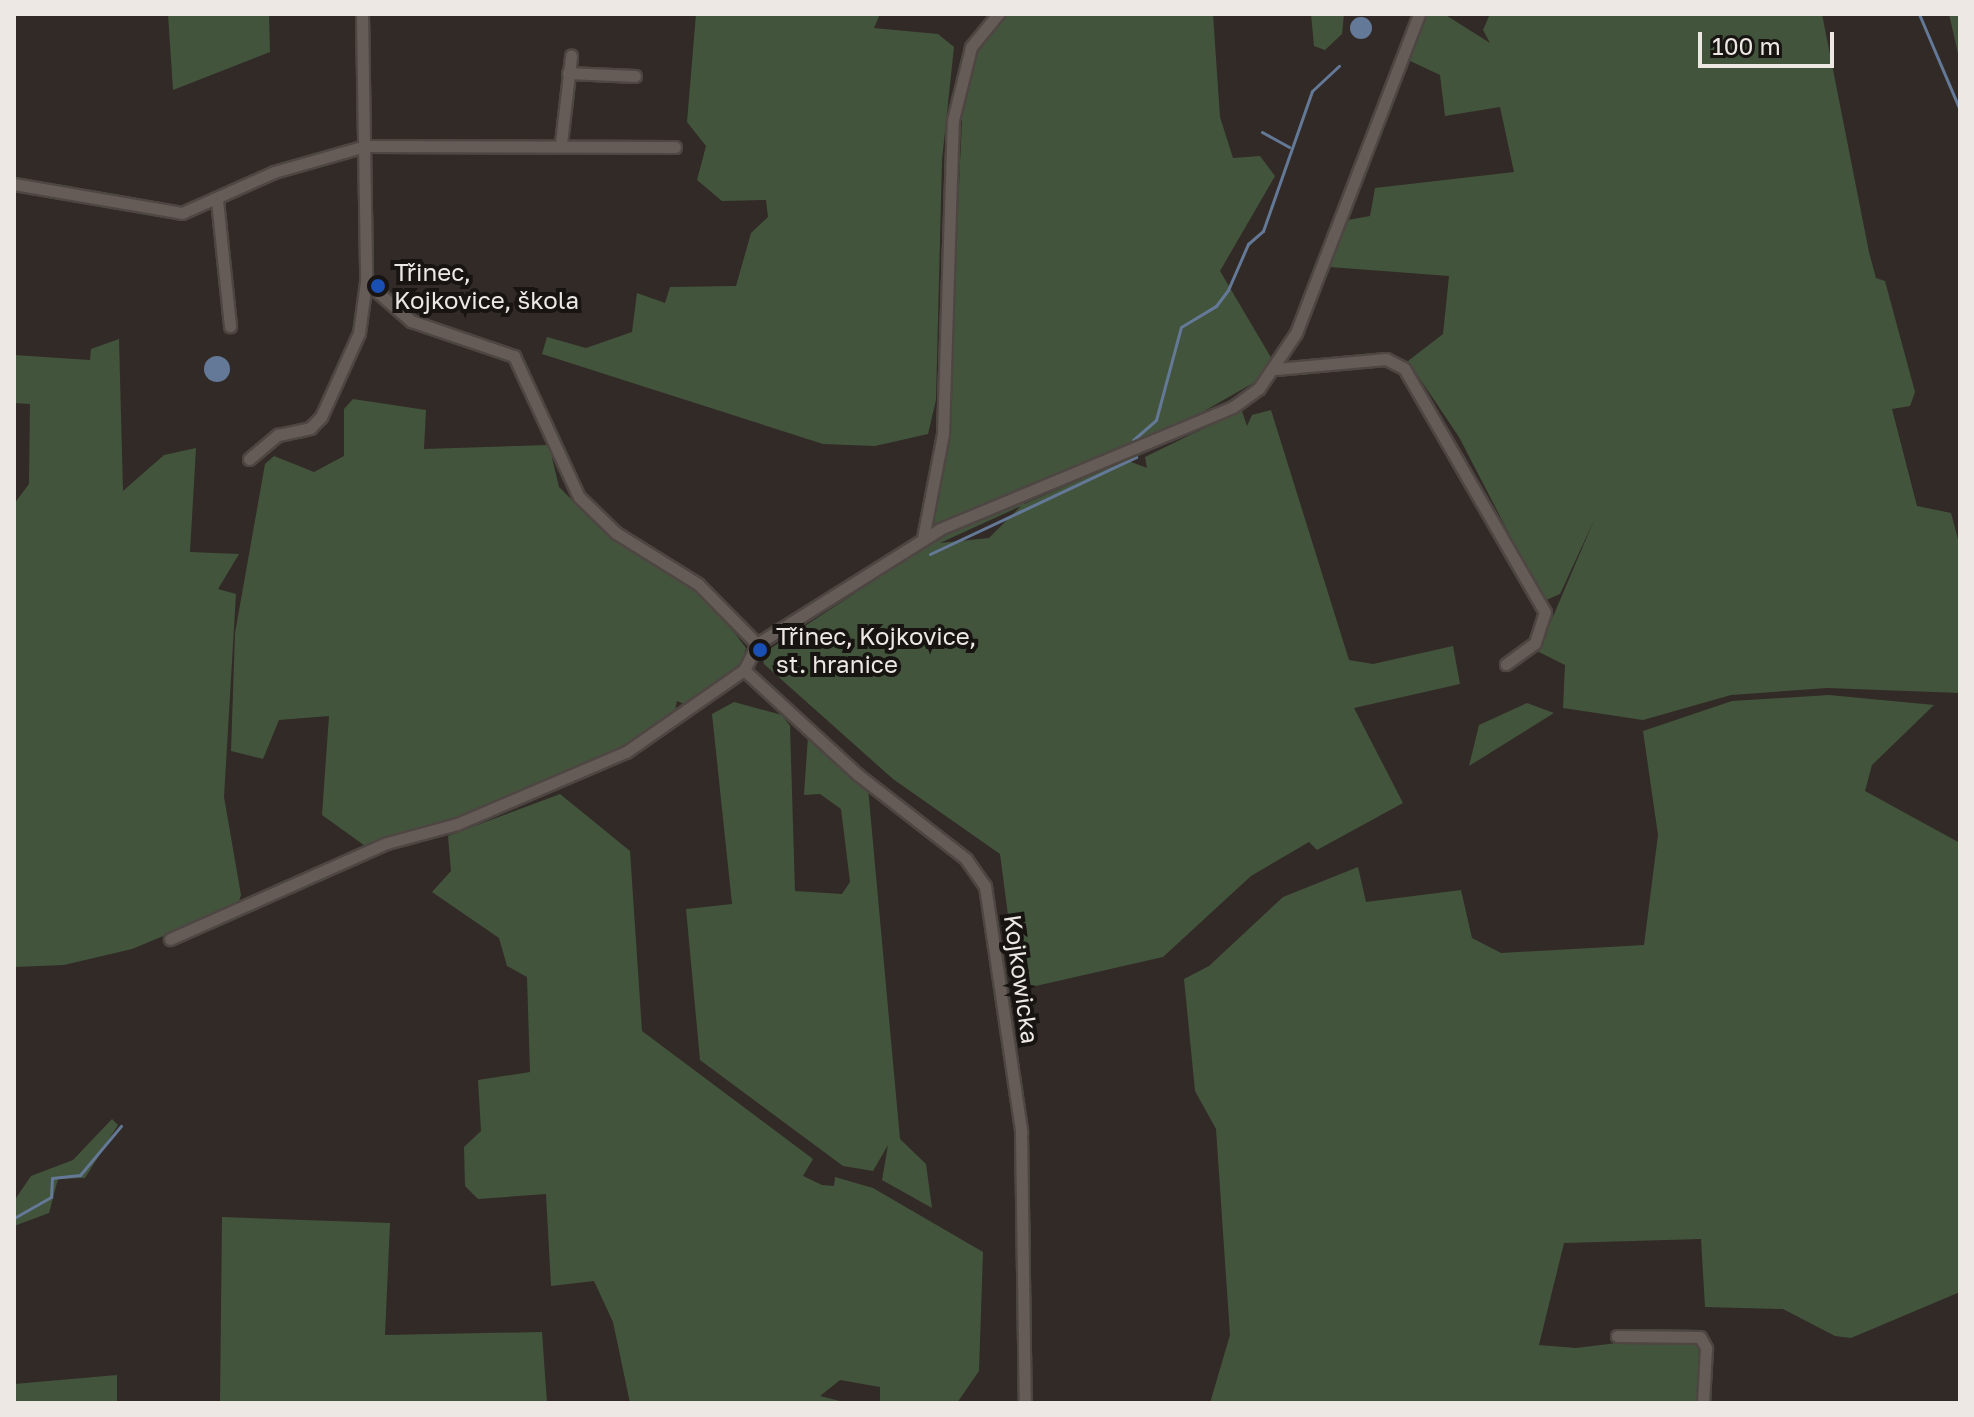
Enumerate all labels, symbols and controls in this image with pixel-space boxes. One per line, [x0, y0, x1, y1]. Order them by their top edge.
scale bar [1702, 16, 1838, 66]
text: 100 m [1712, 31, 1781, 60]
place label: Třinec, Kojkovice, škola [394, 258, 579, 314]
marker: Třinec, Kojkovice, škola [369, 277, 387, 295]
place label: Třinec, Kojkovice, st. hranice [776, 622, 976, 678]
marker: Třinec, Kojkovice, st. hranice [751, 641, 769, 659]
street label: Kojkowicka [999, 913, 1045, 1045]

